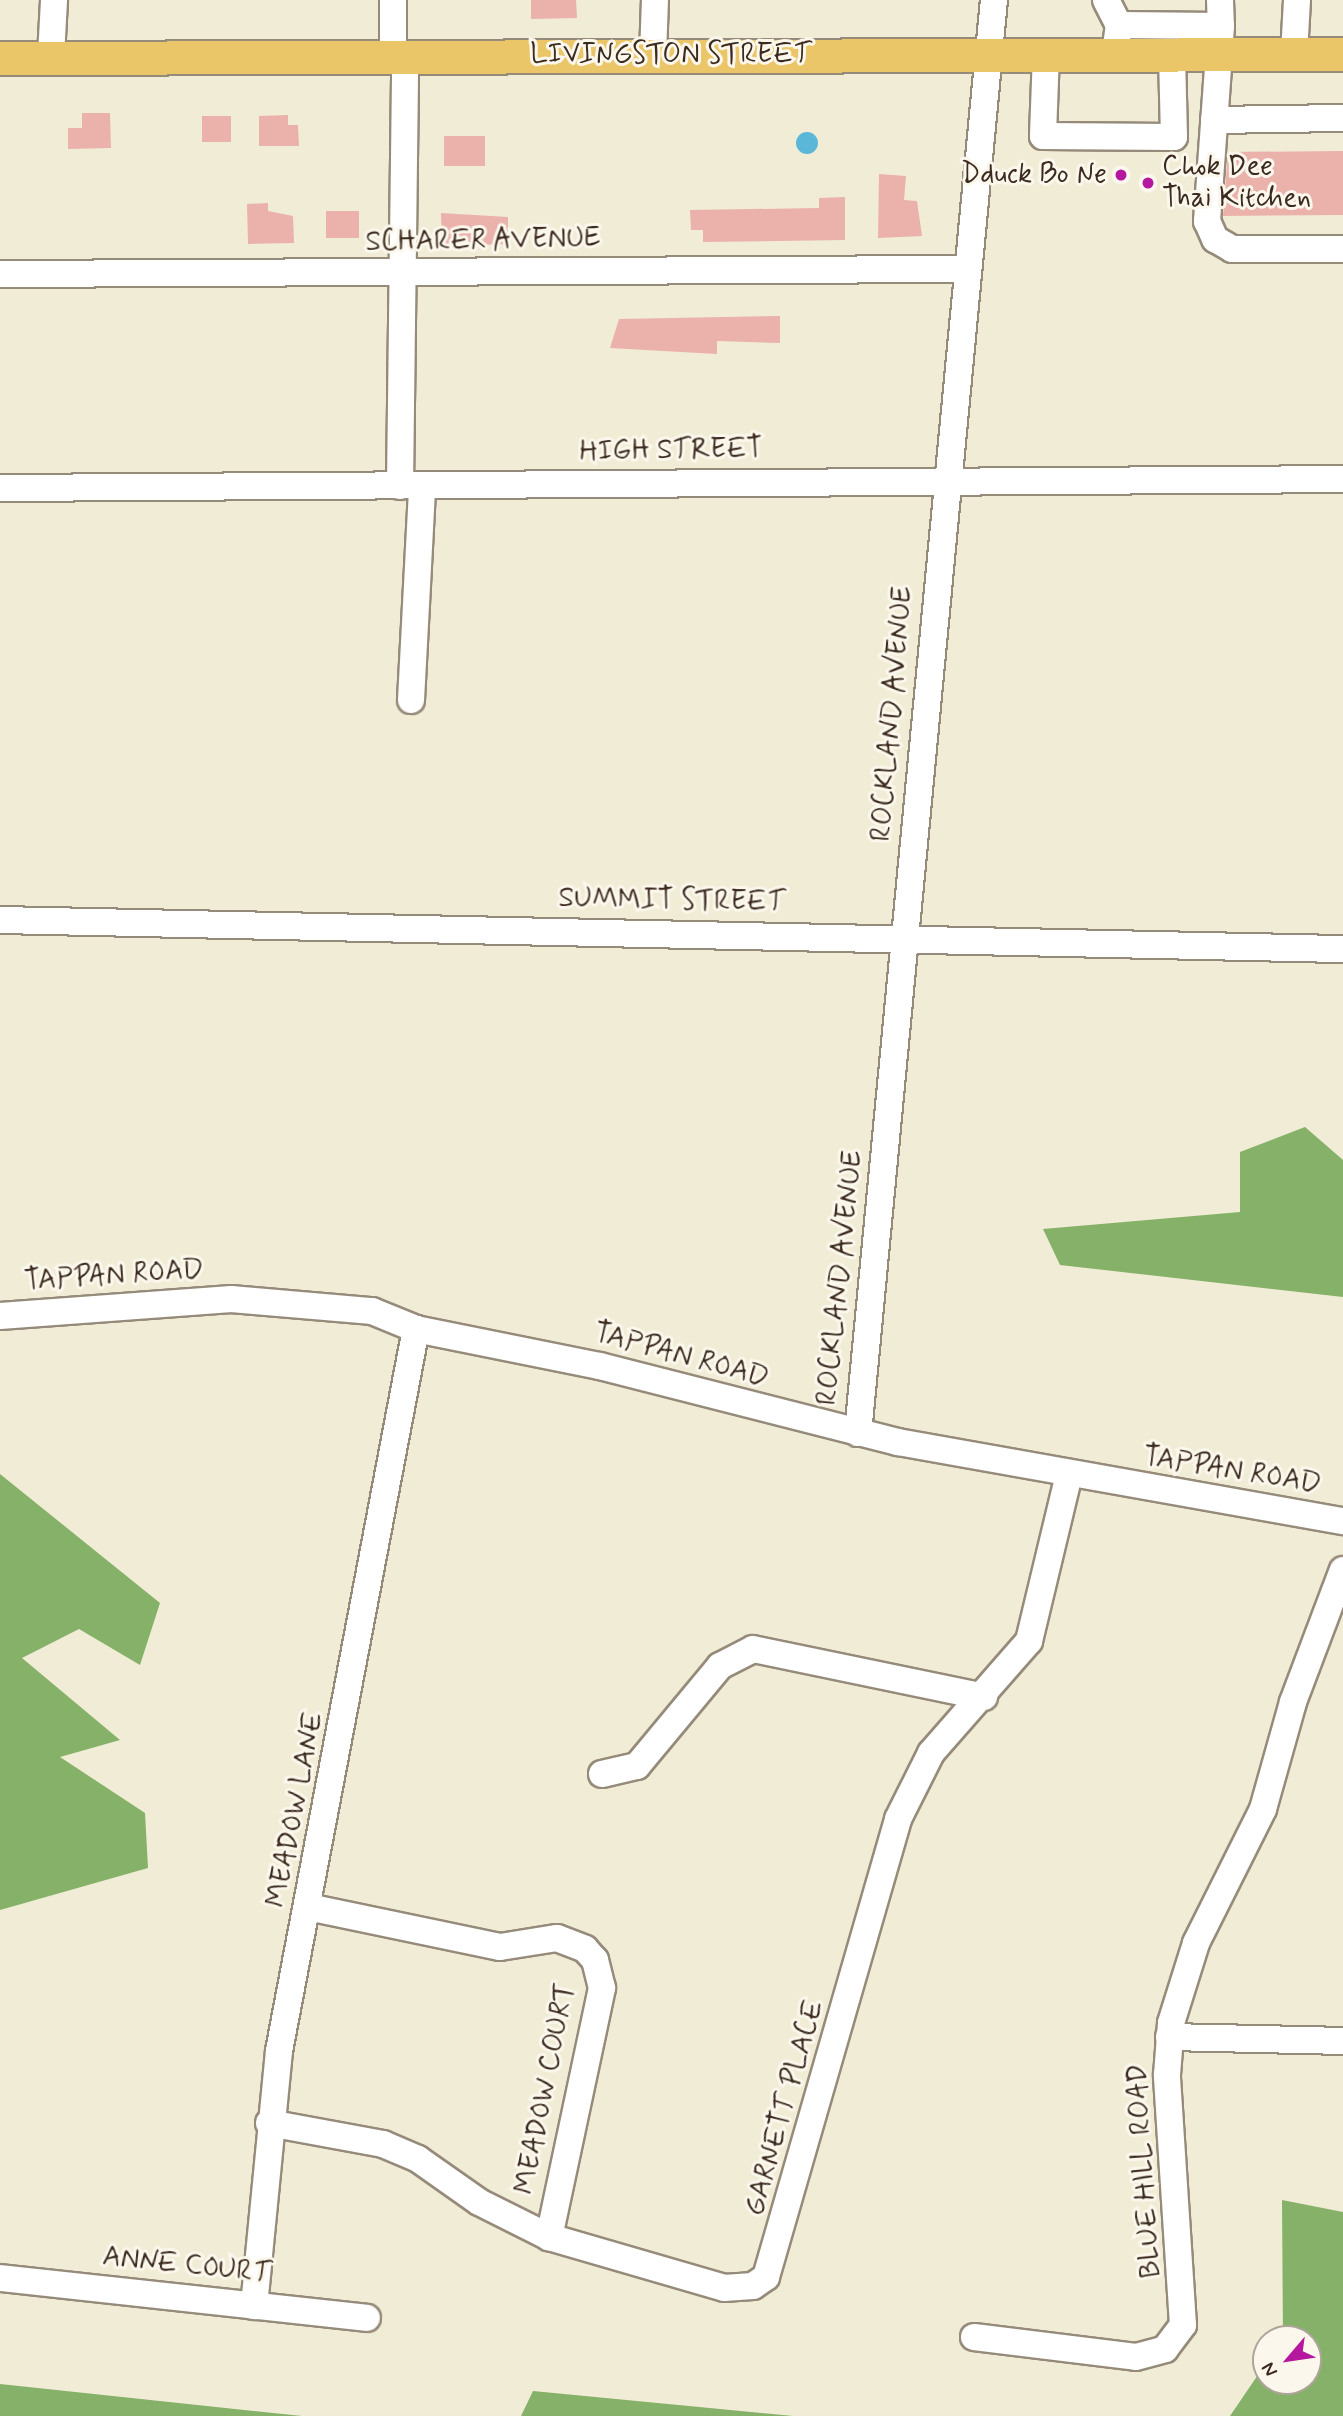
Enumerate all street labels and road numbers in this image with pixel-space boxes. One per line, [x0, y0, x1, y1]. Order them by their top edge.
street label: LIVINGSTON STREET [530, 38, 812, 72]
street label: SCHARER AVENUE [364, 222, 602, 260]
street label: HIGH STREET [579, 433, 763, 469]
street label: ROCKLAND AVENUE [865, 583, 921, 845]
street label: SUMMIT STREET [558, 882, 786, 920]
street label: ROCKLAND AVENUE [811, 1147, 871, 1409]
street label: TAPPAN ROAD [23, 1253, 205, 1299]
street label: TAPPAN ROAD [590, 1317, 772, 1395]
street label: TAPPAN ROAD [1141, 1440, 1323, 1502]
street label: MEADOW LANE [261, 1709, 331, 1911]
street label: MEADOW COURT [509, 1981, 583, 2197]
street label: GARNETT PLACE [739, 1998, 831, 2218]
street label: BLUE HILL ROAD [1121, 2060, 1169, 2282]
street label: ANNE COURT [100, 2240, 274, 2292]

